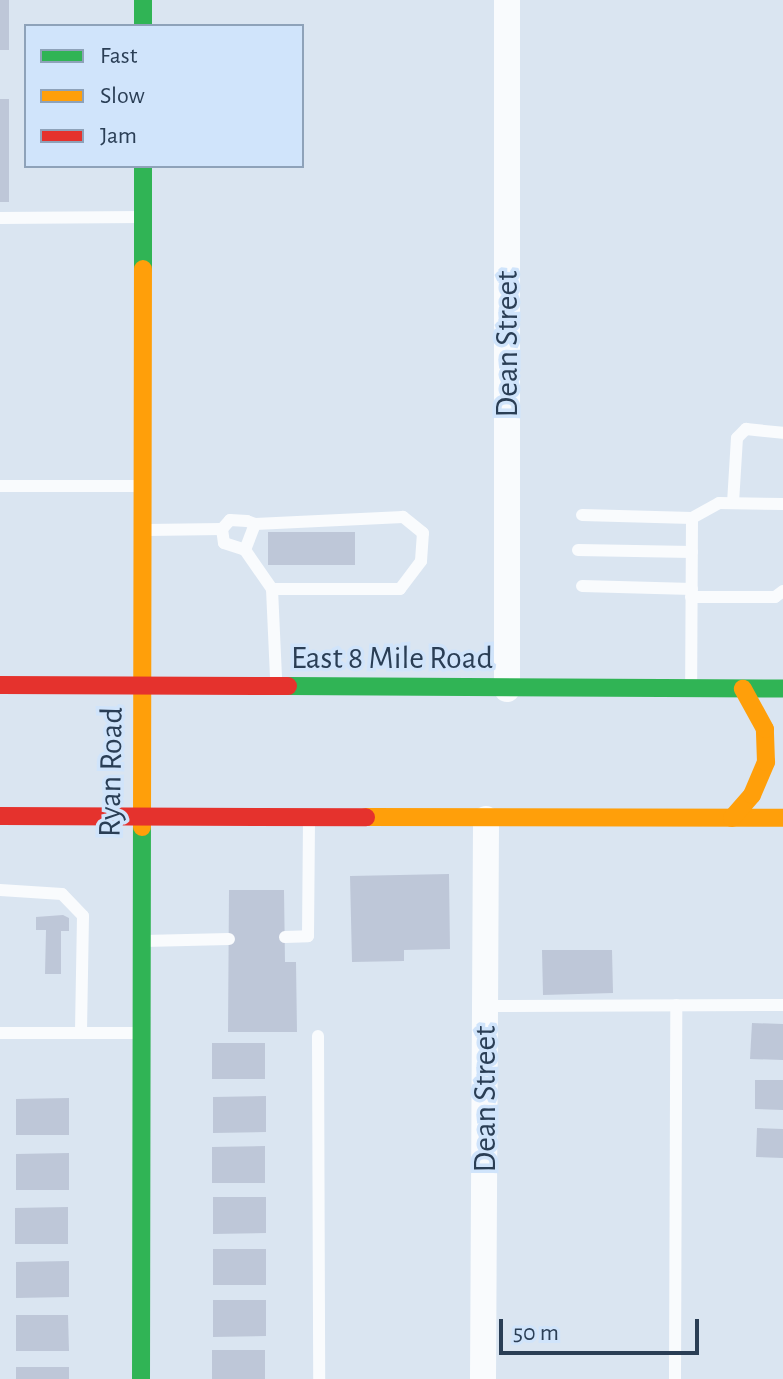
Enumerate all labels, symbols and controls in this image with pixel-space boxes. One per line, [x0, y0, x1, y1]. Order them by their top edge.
legend [24, 24, 304, 168]
text: Fast [100, 44, 137, 68]
text: Slow [100, 84, 145, 108]
text: Jam [100, 124, 137, 148]
street label: Dean Street [488, 270, 526, 418]
street label: East 8 Mile Road [291, 639, 493, 677]
street label: Ryan Road [91, 707, 131, 837]
street label: Dean Street [466, 1025, 504, 1173]
scale bar [503, 1303, 703, 1353]
text: 50 m [513, 1321, 559, 1345]

